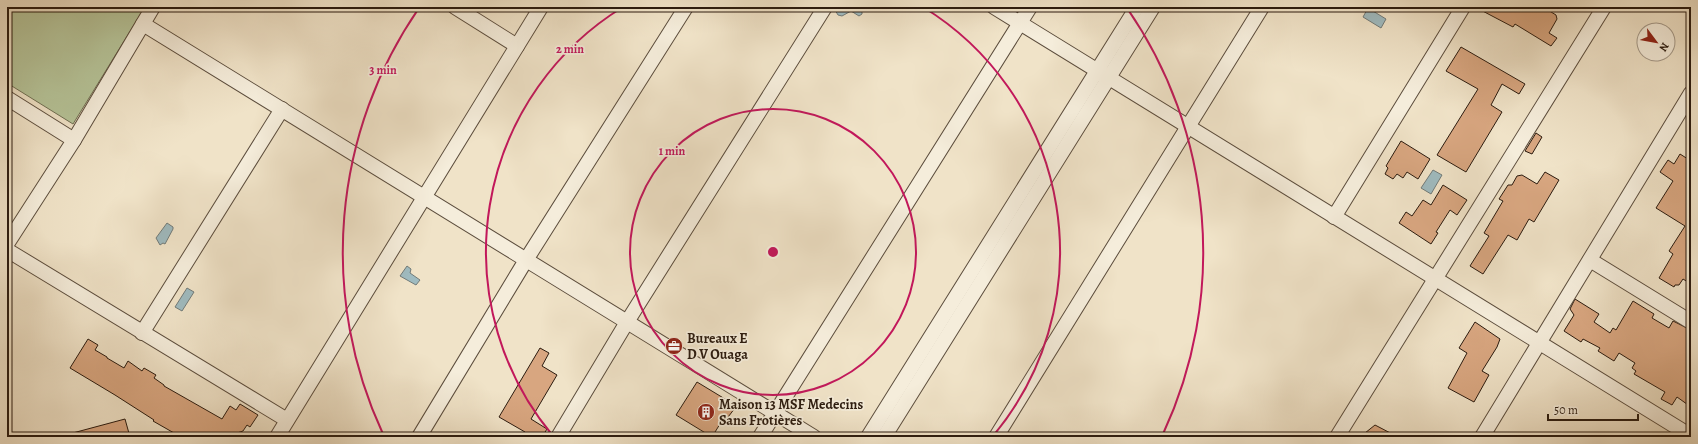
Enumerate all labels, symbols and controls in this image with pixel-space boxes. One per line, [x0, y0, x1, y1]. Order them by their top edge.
north arrow [1636, 22, 1676, 62]
text: N [1656, 40, 1673, 54]
text: 2 min [556, 41, 584, 57]
text: 3 min [369, 62, 397, 78]
text: 1 min [659, 143, 686, 159]
centre of rings [766, 245, 780, 259]
place label: Bureaux E D V Ouaga [687, 329, 748, 364]
office icon: Bureaux E D V Ouaga [664, 336, 684, 356]
place label: Maison 13 MSF Medecins Sans Frotières [719, 395, 863, 430]
scale bar [1548, 396, 1638, 422]
building icon: Maison 13 MSF Medecins Sans Frotières [696, 402, 716, 422]
text: 50 m [1554, 402, 1578, 418]

